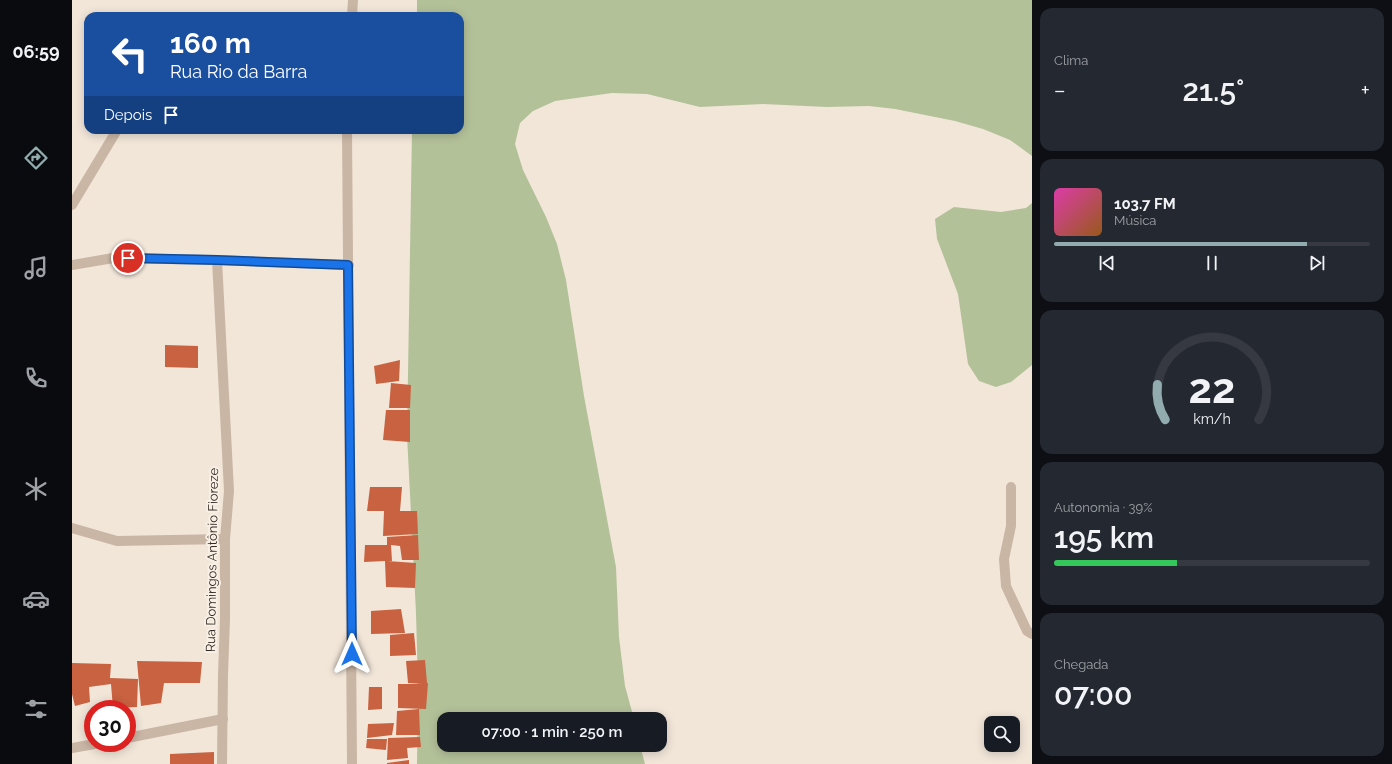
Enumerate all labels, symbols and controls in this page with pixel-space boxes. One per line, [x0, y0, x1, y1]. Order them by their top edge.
text: 160 m [170, 27, 251, 60]
icon: left [104, 28, 156, 80]
text: 06:59 [13, 41, 60, 62]
text: Clima [1054, 53, 1088, 68]
text: Rua Rio da Barra [170, 61, 307, 82]
text: 21.5° [1182, 73, 1244, 108]
text: − [1054, 77, 1066, 103]
text: + [1361, 77, 1370, 103]
icon: arrive [160, 104, 182, 126]
text: Depois [104, 106, 152, 124]
icon: directions [22, 144, 50, 172]
text: 103.7 FM [1114, 195, 1176, 213]
text: Música [1114, 213, 1156, 228]
pin [111, 241, 145, 275]
icon: arrive [117, 247, 139, 269]
icon: previous [1096, 252, 1118, 274]
icon: pause [1201, 252, 1223, 274]
icon: next [1306, 252, 1328, 274]
icon: music [22, 254, 50, 282]
icon: phone [22, 364, 50, 392]
text: 22 [1189, 364, 1235, 413]
text: km/h [1193, 411, 1231, 427]
street label: Rua Domingos Antônio Fioreze [203, 467, 221, 652]
icon: climate [22, 475, 50, 503]
text: Autonomia · 39% [1054, 500, 1152, 515]
text: 195 km [1054, 520, 1154, 555]
icon: car [22, 585, 50, 613]
position arrow [331, 633, 373, 675]
text: Chegada [1054, 657, 1108, 672]
text: 07:00 [1054, 677, 1132, 712]
icon: filters [22, 695, 50, 723]
speed limit sign: 30 [84, 700, 136, 752]
map controls [984, 716, 1020, 752]
button: search [984, 716, 1020, 752]
text: 07:00 · 1 min · 250 m [482, 723, 623, 741]

